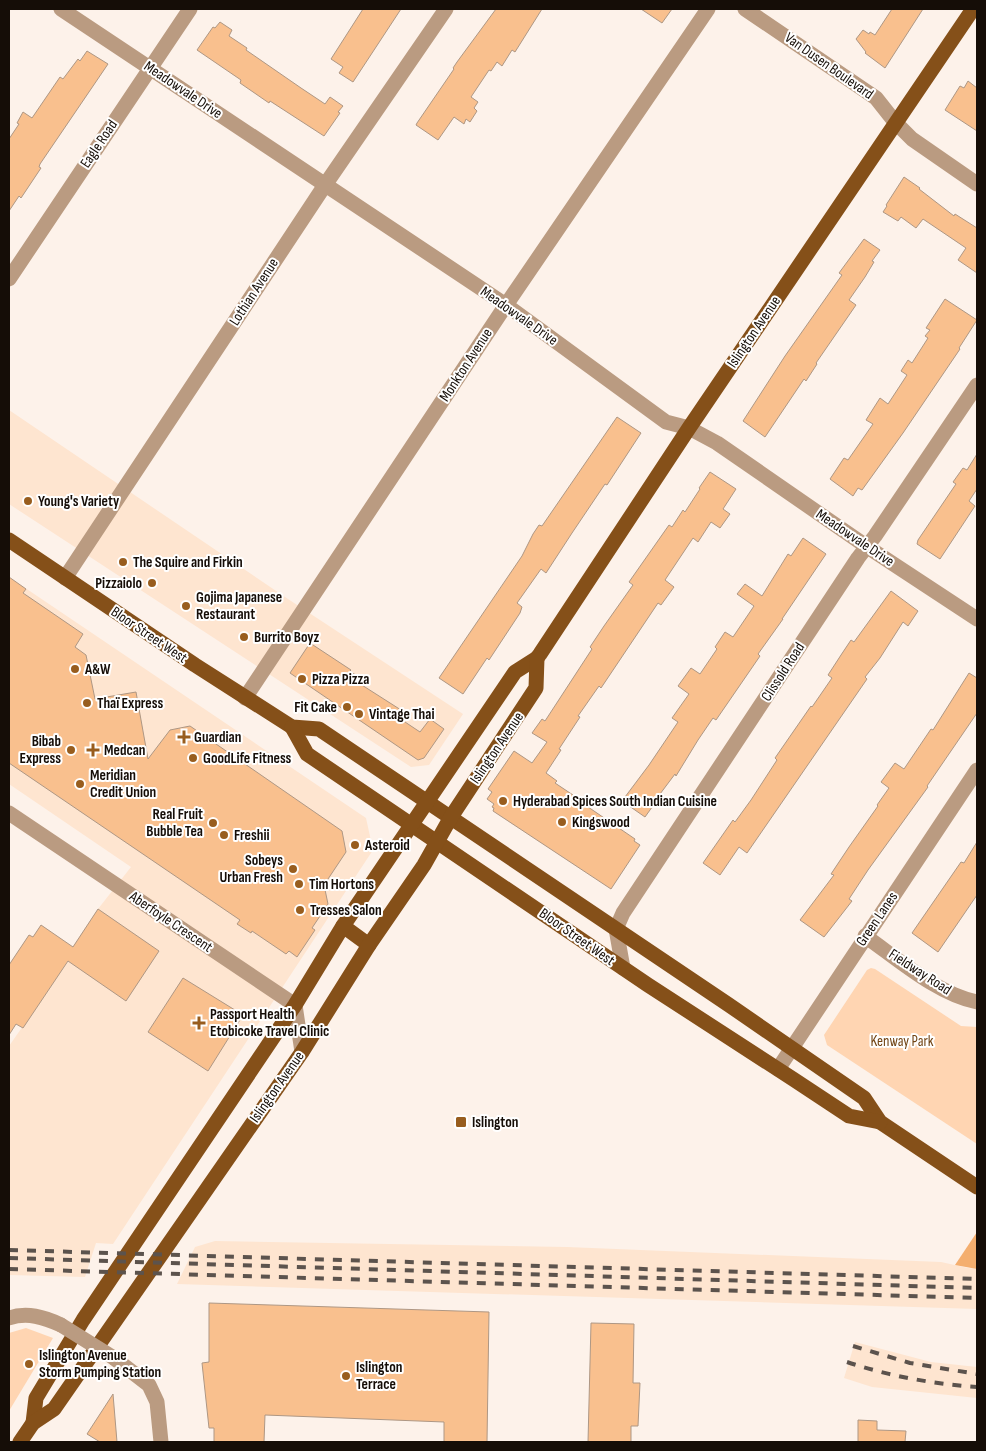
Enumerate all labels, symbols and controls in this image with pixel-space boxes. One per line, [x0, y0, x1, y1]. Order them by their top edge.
street label: Van Dusen Boulevard [781, 28, 877, 104]
street label: Meadowvale Drive [140, 57, 226, 123]
street label: Eagle Road [76, 116, 122, 172]
street label: Lothian Avenue [225, 255, 283, 329]
street label: Meadowvale Drive [477, 282, 561, 350]
street label: Islington Avenue [723, 292, 785, 372]
street label: Monkton Avenue [435, 325, 497, 405]
place label: Young's Variety [38, 492, 120, 511]
marker: Young's Variety [22, 495, 34, 507]
street label: Meadowvale Drive [812, 505, 898, 571]
place label: The Squire and Firkin [133, 553, 243, 572]
marker: The Squire and Firkin [117, 556, 129, 568]
place label: Pizzaiolo [95, 574, 142, 593]
marker: Pizzaiolo [146, 577, 158, 589]
place label: Gojima Japanese Restaurant [196, 588, 282, 624]
marker: Gojima Japanese Restaurant [180, 600, 192, 612]
street label: Bloor Street West [107, 602, 191, 668]
place label: Burrito Boyz [254, 628, 320, 647]
marker: Burrito Boyz [238, 631, 250, 643]
street label: Clissold Road [757, 639, 809, 705]
place label: A&W [84, 660, 111, 679]
marker: A&W [69, 663, 81, 675]
place label: Pizza Pizza [312, 670, 369, 689]
marker: Pizza Pizza [296, 673, 308, 685]
place label: Thaï Express [97, 694, 163, 713]
marker: Thaï Express [81, 697, 93, 709]
place label: Fit Cake [294, 698, 337, 717]
marker: Fit Cake [341, 701, 353, 713]
place label: Vintage Thai [369, 705, 434, 724]
marker: Vintage Thai [353, 708, 365, 720]
street label: Islington Avenue [466, 708, 528, 788]
place label: Guardian [194, 728, 241, 747]
marker: Guardian [178, 731, 190, 743]
place label: Bibab Express [19, 732, 61, 768]
place label: Medcan [104, 741, 145, 760]
marker: Medcan [86, 743, 100, 757]
marker: Bibab Express [65, 744, 77, 756]
place label: GoodLife Fitness [203, 749, 292, 768]
marker: GoodLife Fitness [187, 752, 199, 764]
place label: Meridian Credit Union [90, 766, 156, 802]
marker: Meridian Credit Union [74, 778, 86, 790]
place label: Hyderabad Spices South Indian Cuisine [513, 792, 717, 811]
marker: Hyderabad Spices South Indian Cuisine [497, 795, 509, 807]
place label: Real Fruit Bubble Tea [146, 805, 203, 841]
place label: Kingswood [572, 813, 630, 832]
marker: Kingswood [556, 816, 568, 828]
marker: Real Fruit Bubble Tea [207, 817, 219, 829]
place label: Freshii [234, 826, 270, 845]
marker: Freshii [218, 829, 230, 841]
place label: Asteroid [364, 836, 410, 855]
marker: Asteroid [349, 839, 361, 851]
place label: Sobeys Urban Fresh [219, 851, 283, 887]
marker: Sobeys Urban Fresh [287, 863, 299, 875]
place label: Tim Hortons [309, 875, 374, 894]
marker: Tim Hortons [293, 878, 305, 890]
street label: Aberfoyle Crescent [125, 887, 217, 957]
street label: Green Lanes [852, 888, 902, 950]
place label: Tresses Salon [310, 901, 382, 920]
marker: Tresses Salon [294, 904, 306, 916]
street label: Bloor Street West [535, 904, 619, 970]
street label: Fieldway Road [885, 945, 955, 999]
place label: Passport Health Etobicoke Travel Clinic [210, 1005, 329, 1041]
marker: Passport Health Etobicoke Travel Clinic [192, 1016, 206, 1030]
park label: Kenway Park [871, 1032, 934, 1051]
street label: Islington Avenue [245, 1048, 309, 1126]
place label: Islington [472, 1113, 518, 1132]
marker: Islington [454, 1115, 468, 1129]
place label: Islington Avenue Storm Pumping Station [39, 1346, 161, 1382]
marker: Islington Avenue Storm Pumping Station [23, 1358, 35, 1370]
place label: Islington Terrace [356, 1358, 402, 1394]
marker: Islington Terrace [340, 1370, 352, 1382]

